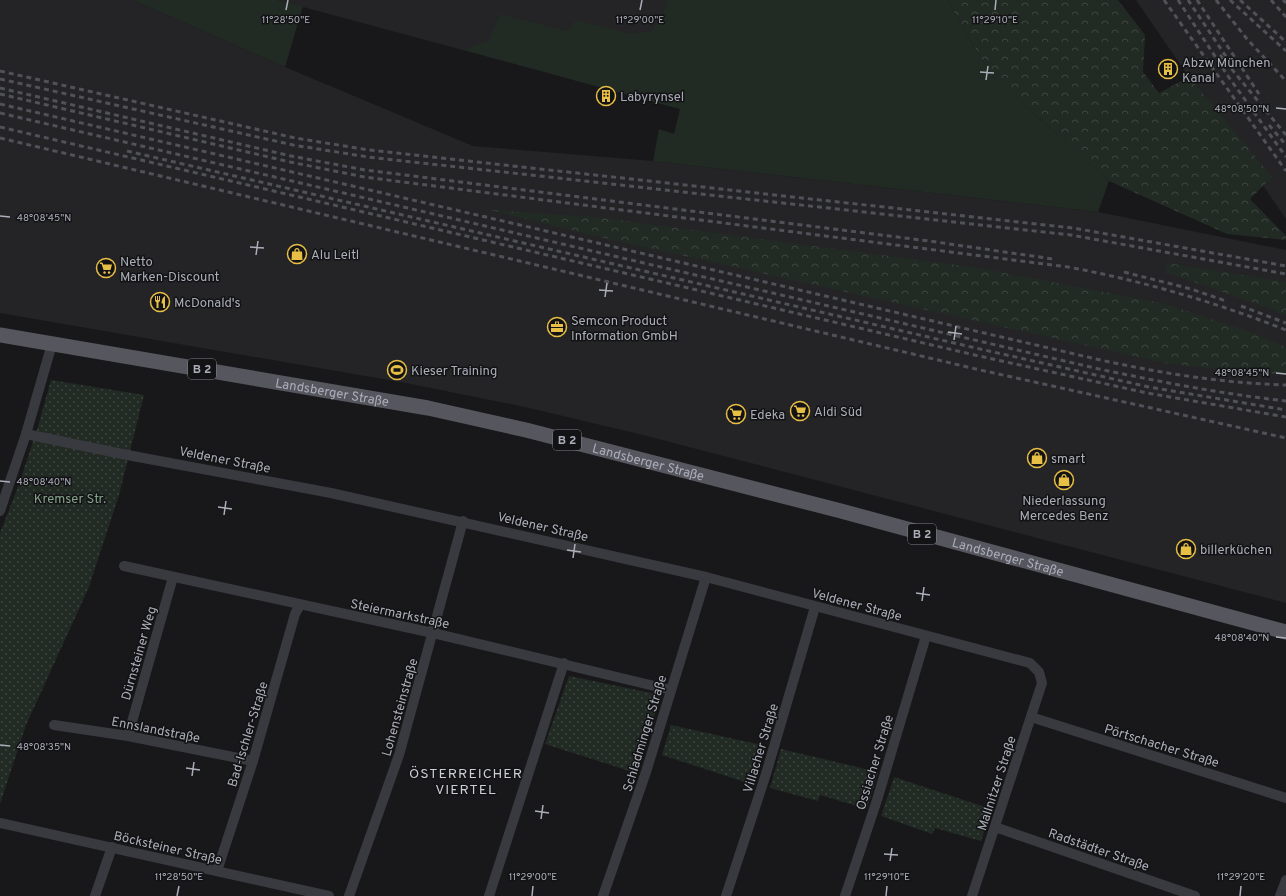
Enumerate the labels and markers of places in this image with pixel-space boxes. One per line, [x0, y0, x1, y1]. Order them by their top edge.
place label: Abzw München Kanal [1182, 56, 1271, 87]
building icon: Abzw München Kanal [1157, 58, 1179, 80]
building icon: Labyrynsel [595, 85, 617, 107]
place label: Labyrynsel [620, 90, 684, 106]
shop icon: Alu Leitl [286, 243, 308, 265]
place label: Alu Leitl [311, 248, 359, 264]
place label: Netto Marken-Discount [120, 255, 220, 286]
supermarket icon: Netto Marken-Discount [95, 257, 117, 279]
restaurant icon: McDonald's [149, 291, 171, 313]
place label: McDonald's [174, 296, 241, 312]
place label: Semcon Product Information GmbH [571, 314, 678, 345]
office icon: Semcon Product Information GmbH [546, 316, 568, 338]
sports icon: Kieser Training [386, 359, 408, 381]
place label: Kieser Training [411, 364, 497, 380]
supermarket icon: Aldi Süd [789, 400, 811, 422]
supermarket icon: Edeka [725, 403, 747, 425]
place label: Aldi Süd [814, 405, 862, 421]
place label: Edeka [750, 408, 785, 424]
shop icon: smart [1026, 447, 1048, 469]
place label: smart [1051, 452, 1085, 468]
shop icon: Niederlassung Mercedes Benz [1053, 469, 1075, 491]
place label: Niederlassung Mercedes Benz [1019, 494, 1109, 525]
shop icon: billerküchen [1175, 538, 1197, 560]
place label: billerküchen [1200, 543, 1272, 559]

